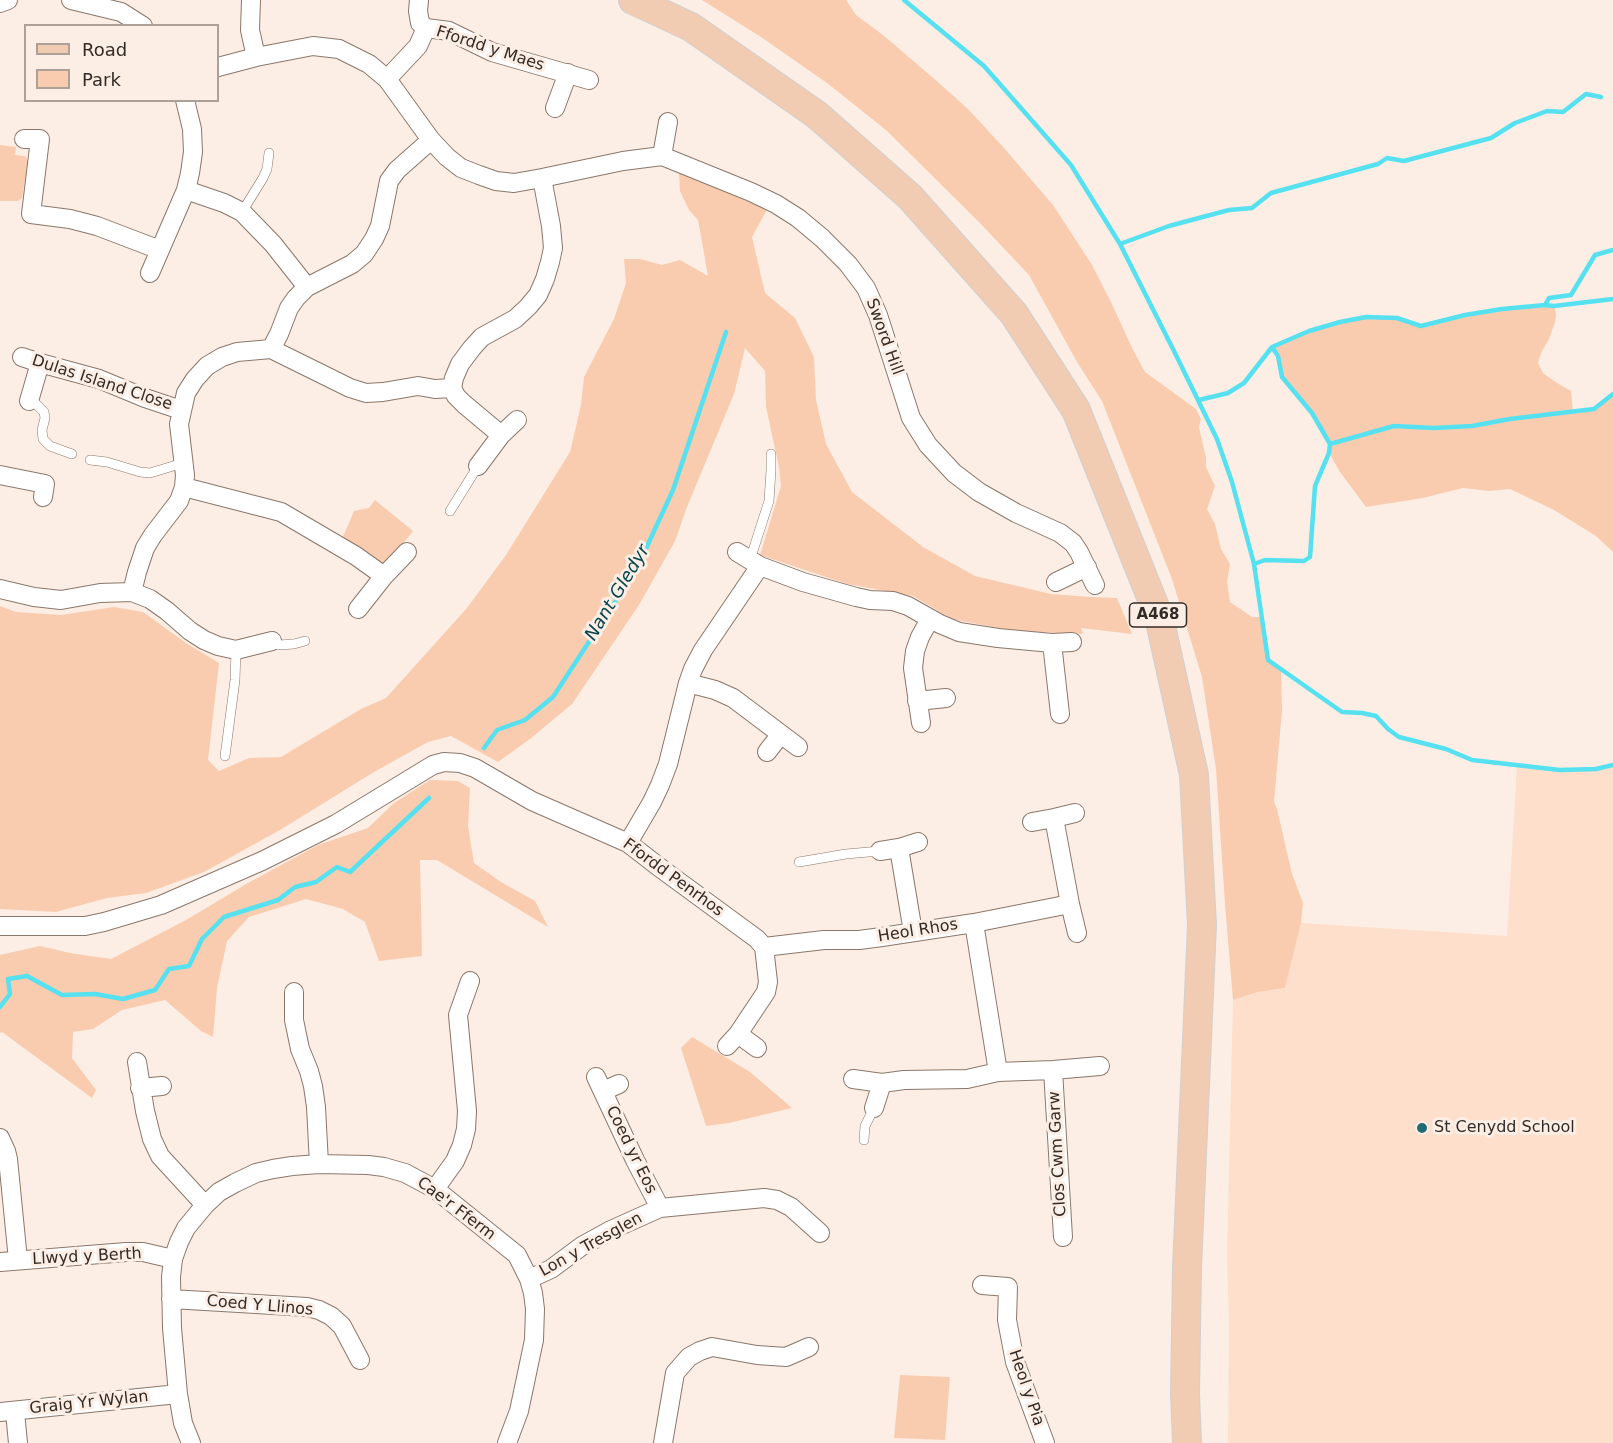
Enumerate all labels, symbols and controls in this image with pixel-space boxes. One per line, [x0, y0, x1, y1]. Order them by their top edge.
street label: Ffordd y Maes [433, 22, 547, 76]
legend [24, 24, 219, 102]
text: Road [82, 39, 127, 60]
text: Park [82, 69, 121, 90]
street label: Sword Hill [861, 296, 907, 378]
street label: Dulas Island Close [29, 351, 175, 415]
water label: Nant Gledyr [581, 541, 655, 645]
road number: A468 [1130, 603, 1186, 627]
street label: Ffordd Penrhos [619, 835, 727, 921]
street label: Heol Rhos [877, 915, 959, 947]
street label: Clos Cwm Garw [1045, 1091, 1071, 1217]
street label: Coed yr Eos [601, 1103, 661, 1197]
place label: St Cenydd School [1434, 1118, 1575, 1138]
marker: St Cenydd School [1415, 1121, 1429, 1135]
street label: Cae'r Fferm [413, 1173, 499, 1245]
street label: Lon y Tresglen [536, 1209, 646, 1281]
street label: Llwyd y Berth [32, 1245, 142, 1269]
street label: Coed Y Llinos [206, 1292, 314, 1320]
street label: Heol y Pia [1004, 1347, 1048, 1429]
street label: Graig Yr Wylan [29, 1387, 149, 1419]

